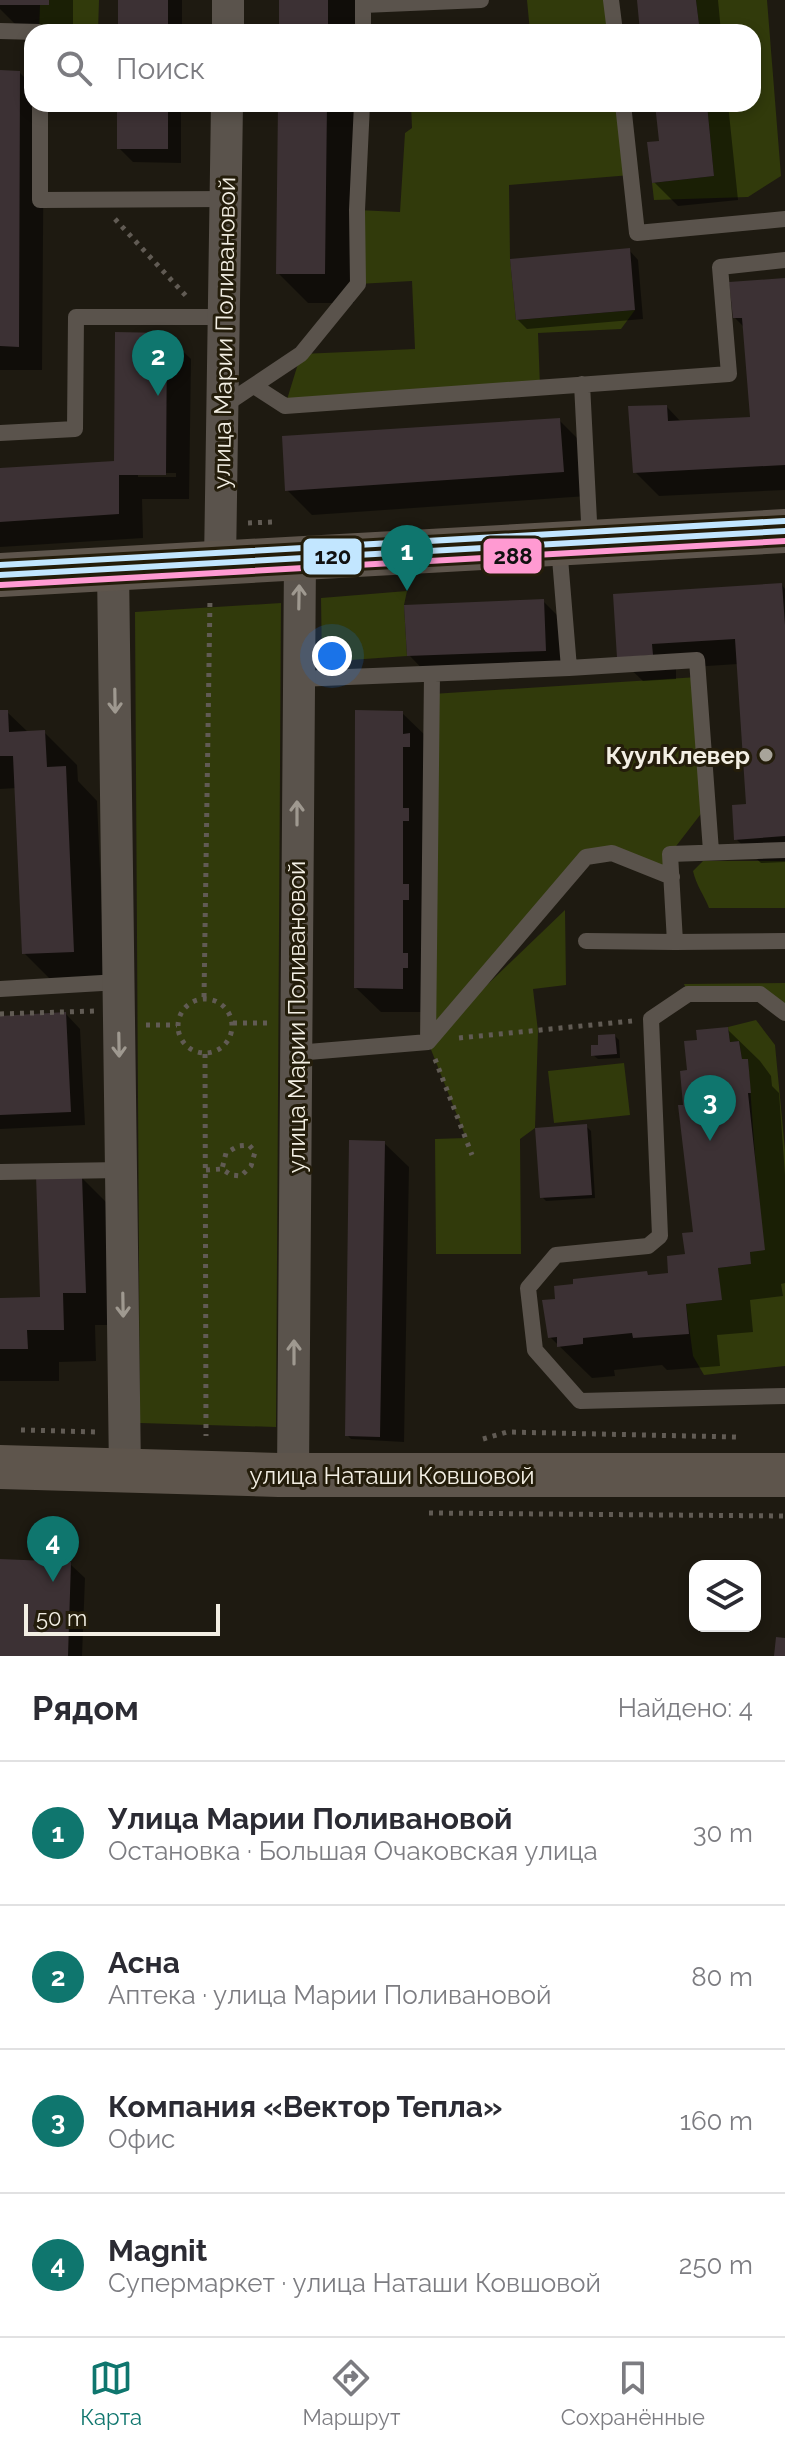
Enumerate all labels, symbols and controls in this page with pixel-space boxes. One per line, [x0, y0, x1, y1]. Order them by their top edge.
search box [24, 24, 761, 112]
icon: search [52, 46, 96, 90]
text: Поиск [116, 51, 205, 86]
street label: улица Марии Поливановой [207, 177, 241, 489]
pin: 2 [132, 330, 184, 396]
pin: 1 [381, 525, 433, 591]
line badge: 120 [302, 537, 363, 576]
line badge: 288 [482, 537, 543, 575]
text: 120 [315, 543, 351, 569]
text: 288 [494, 543, 532, 569]
one-way arrow [291, 584, 306, 611]
your location [312, 636, 352, 676]
one-way arrow [107, 687, 123, 714]
place label: КуулКлевер [605, 741, 750, 770]
marker: КуулКлевер [757, 746, 775, 764]
one-way arrow [289, 800, 305, 827]
street label: улица Марии Поливановой [282, 861, 311, 1173]
one-way arrow [111, 1031, 127, 1058]
pin: 3 [684, 1075, 736, 1141]
one-way arrow [115, 1291, 131, 1318]
one-way arrow [286, 1339, 302, 1366]
street label: улица Наташи Ковшовой [250, 1461, 534, 1490]
pin: 4 [27, 1516, 79, 1582]
map controls [689, 1560, 761, 1632]
button: layers [689, 1560, 761, 1632]
scale bar [24, 1600, 220, 1636]
text: 50 m [36, 1605, 87, 1631]
text: Рядом [32, 1688, 139, 1728]
text: Найдено: 4 [618, 1693, 753, 1723]
text: Улица Марии Поливановой [108, 1801, 512, 1836]
text: 1 [52, 1818, 64, 1848]
text: 30 m [693, 1818, 753, 1848]
text: Остановка · Большая Очаковская улица [108, 1836, 598, 1866]
text: Асна [108, 1945, 180, 1980]
text: 2 [51, 1962, 65, 1992]
text: 80 m [691, 1962, 753, 1992]
text: Аптека · улица Марии Поливановой [108, 1980, 552, 2010]
text: Компания «Вектор Тепла» [108, 2089, 502, 2124]
text: 3 [51, 2106, 65, 2136]
text: 160 m [680, 2106, 753, 2136]
text: Офис [108, 2124, 175, 2154]
text: Magnit [108, 2233, 207, 2268]
text: 4 [51, 2250, 65, 2280]
text: 250 m [679, 2250, 753, 2280]
text: Супермаркет · улица Наташи Ковшовой [108, 2268, 601, 2298]
tab: Карта [80, 2356, 142, 2430]
tab: Маршрут [302, 2356, 400, 2430]
tab: Сохранённые [561, 2356, 705, 2430]

